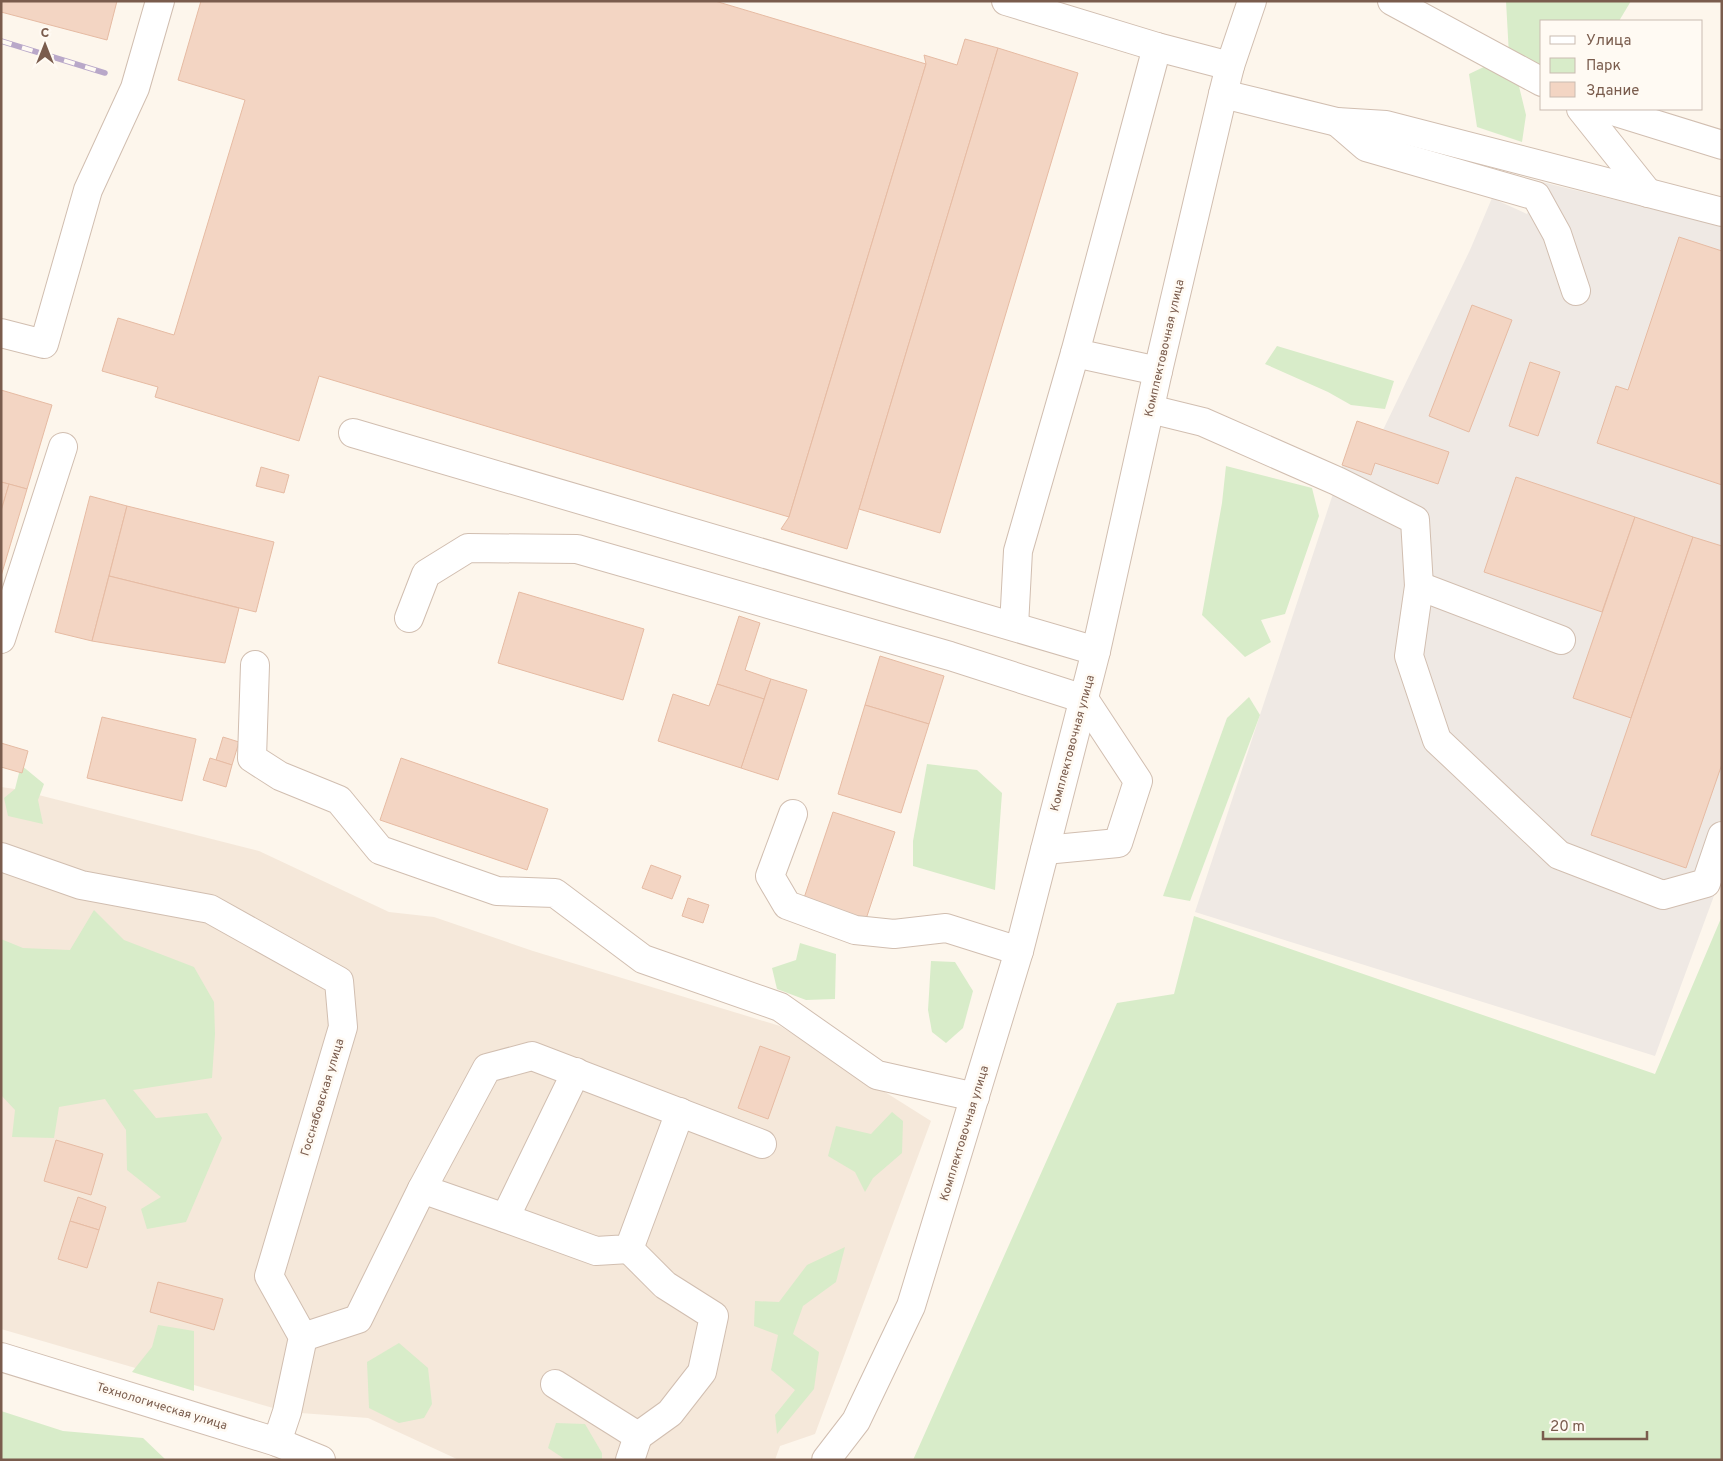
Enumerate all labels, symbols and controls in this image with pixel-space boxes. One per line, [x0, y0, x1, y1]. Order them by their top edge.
north arrow [20, 20, 70, 70]
legend [1540, 20, 1703, 110]
text: С [41, 25, 50, 42]
text: Улица [1586, 32, 1631, 51]
text: Парк [1586, 57, 1621, 76]
text: Здание [1586, 82, 1639, 101]
street label: Комплектовочная улица [1141, 278, 1189, 419]
street label: Комплектовочная улица [1047, 673, 1099, 813]
street label: Госснабовская улица [297, 1037, 348, 1158]
street label: Комплектовочная улица [937, 1064, 993, 1203]
street label: Технологическая улица [94, 1379, 229, 1434]
scale bar [1543, 1408, 1647, 1440]
text: 20 m [1550, 1418, 1585, 1437]

